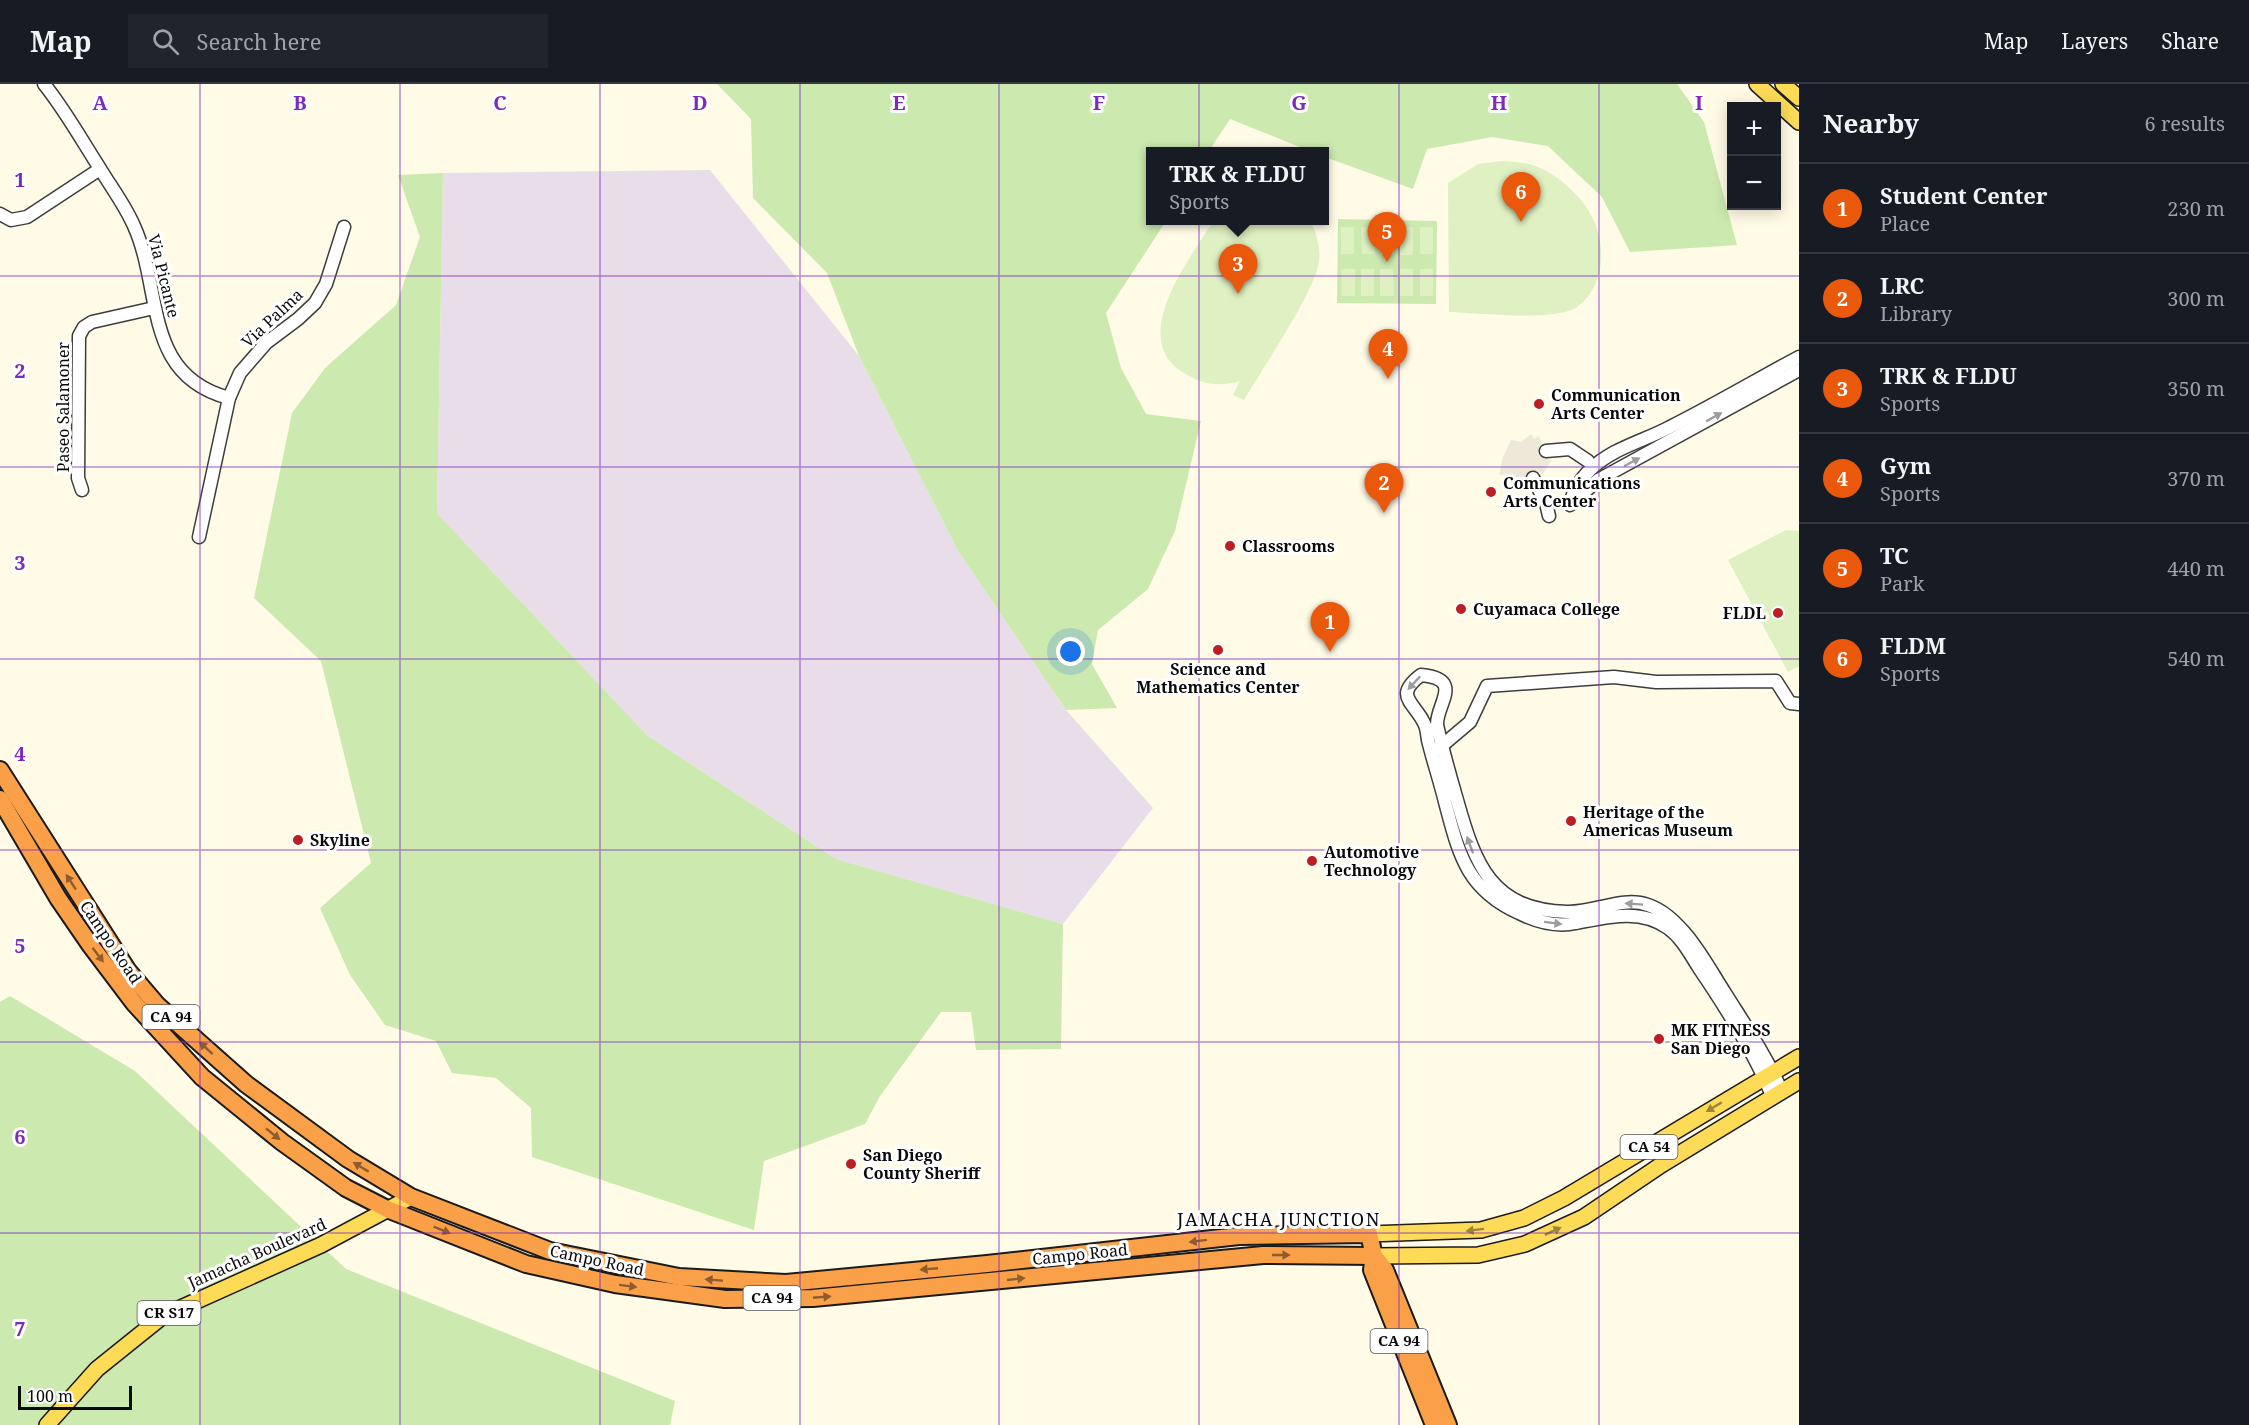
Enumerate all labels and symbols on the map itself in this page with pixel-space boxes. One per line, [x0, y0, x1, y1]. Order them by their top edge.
text: A [92, 89, 108, 116]
text: B [293, 89, 307, 116]
text: C [493, 89, 507, 116]
text: D [692, 89, 708, 116]
text: E [892, 89, 906, 116]
text: F [1093, 89, 1105, 116]
text: G [1291, 89, 1307, 116]
text: H [1491, 89, 1507, 116]
text: I [1695, 89, 1703, 116]
text: 1 [14, 166, 26, 193]
pin: 6 [1502, 172, 1540, 222]
pin: 5 [1368, 212, 1406, 262]
street label: Via Picante [143, 232, 185, 320]
pin: 3 [1218, 244, 1258, 294]
street label: Via Palma [236, 284, 308, 352]
pin: 4 [1368, 330, 1408, 379]
street label: Paseo Salamoner [52, 341, 74, 472]
text: 2 [14, 357, 26, 384]
place label: Communication Arts Center [1551, 384, 1681, 424]
marker: Communication Arts Center [1532, 397, 1546, 411]
one-way arrow [1706, 412, 1723, 422]
one-way arrow [1624, 457, 1641, 467]
pin: 2 [1364, 464, 1404, 513]
place label: Communications Arts Center [1503, 472, 1641, 512]
marker: Communications Arts Center [1484, 485, 1498, 499]
place label: Classrooms [1242, 535, 1335, 557]
marker: Classrooms [1223, 539, 1237, 553]
text: 3 [14, 549, 26, 576]
place label: Cuyamaca College [1473, 598, 1620, 620]
pin: 1 [1310, 602, 1350, 652]
marker: Cuyamaca College [1454, 602, 1468, 616]
place label: FLDL [1723, 602, 1766, 624]
marker: FLDL [1771, 606, 1785, 620]
your location [1056, 637, 1085, 666]
marker: Science and Mathematics Center [1211, 643, 1225, 657]
place label: Science and Mathematics Center [1136, 658, 1300, 698]
one-way arrow [1407, 675, 1421, 690]
text: 4 [14, 740, 26, 767]
place label: Heritage of the Americas Museum [1583, 801, 1733, 841]
marker: Heritage of the Americas Museum [1564, 814, 1578, 828]
place label: Skyline [310, 829, 370, 851]
marker: Skyline [291, 833, 305, 847]
one-way arrow [1465, 836, 1475, 854]
place label: Automotive Technology [1324, 841, 1419, 881]
marker: Automotive Technology [1305, 854, 1319, 868]
one-way arrow [66, 874, 77, 890]
street label: Campo Road [75, 896, 147, 988]
one-way arrow [1625, 899, 1644, 908]
one-way arrow [1543, 918, 1562, 928]
text: 5 [14, 932, 26, 959]
one-way arrow [92, 947, 104, 963]
road number: CA 94 [142, 1005, 200, 1029]
place label: MK FITNESS San Diego [1671, 1019, 1771, 1059]
marker: MK FITNESS San Diego [1652, 1032, 1666, 1046]
one-way arrow [198, 1042, 214, 1055]
one-way arrow [1706, 1101, 1722, 1112]
text: 6 [14, 1123, 26, 1150]
one-way arrow [265, 1128, 280, 1140]
road number: CA 54 [1620, 1135, 1678, 1159]
place label: San Diego County Sheriff [863, 1144, 982, 1184]
marker: San Diego County Sheriff [844, 1157, 858, 1171]
one-way arrow [353, 1161, 369, 1172]
district label: JAMACHA JUNCTION [1176, 1207, 1381, 1231]
street label: Jamacha Boulevard [184, 1213, 330, 1294]
one-way arrow [433, 1226, 451, 1236]
one-way arrow [1466, 1226, 1485, 1235]
one-way arrow [1545, 1227, 1562, 1236]
one-way arrow [1189, 1236, 1208, 1246]
street label: Campo Road [1031, 1238, 1129, 1270]
street label: Campo Road [548, 1239, 646, 1281]
one-way arrow [1272, 1250, 1291, 1260]
one-way arrow [919, 1264, 938, 1274]
one-way arrow [1007, 1274, 1026, 1284]
one-way arrow [704, 1275, 723, 1284]
one-way arrow [618, 1281, 637, 1291]
road number: CA 94 [744, 1286, 800, 1310]
one-way arrow [813, 1292, 832, 1302]
road number: CR S17 [138, 1301, 201, 1325]
text: 7 [14, 1315, 26, 1342]
road number: CA 94 [1370, 1329, 1428, 1353]
scale bar [18, 1383, 132, 1410]

